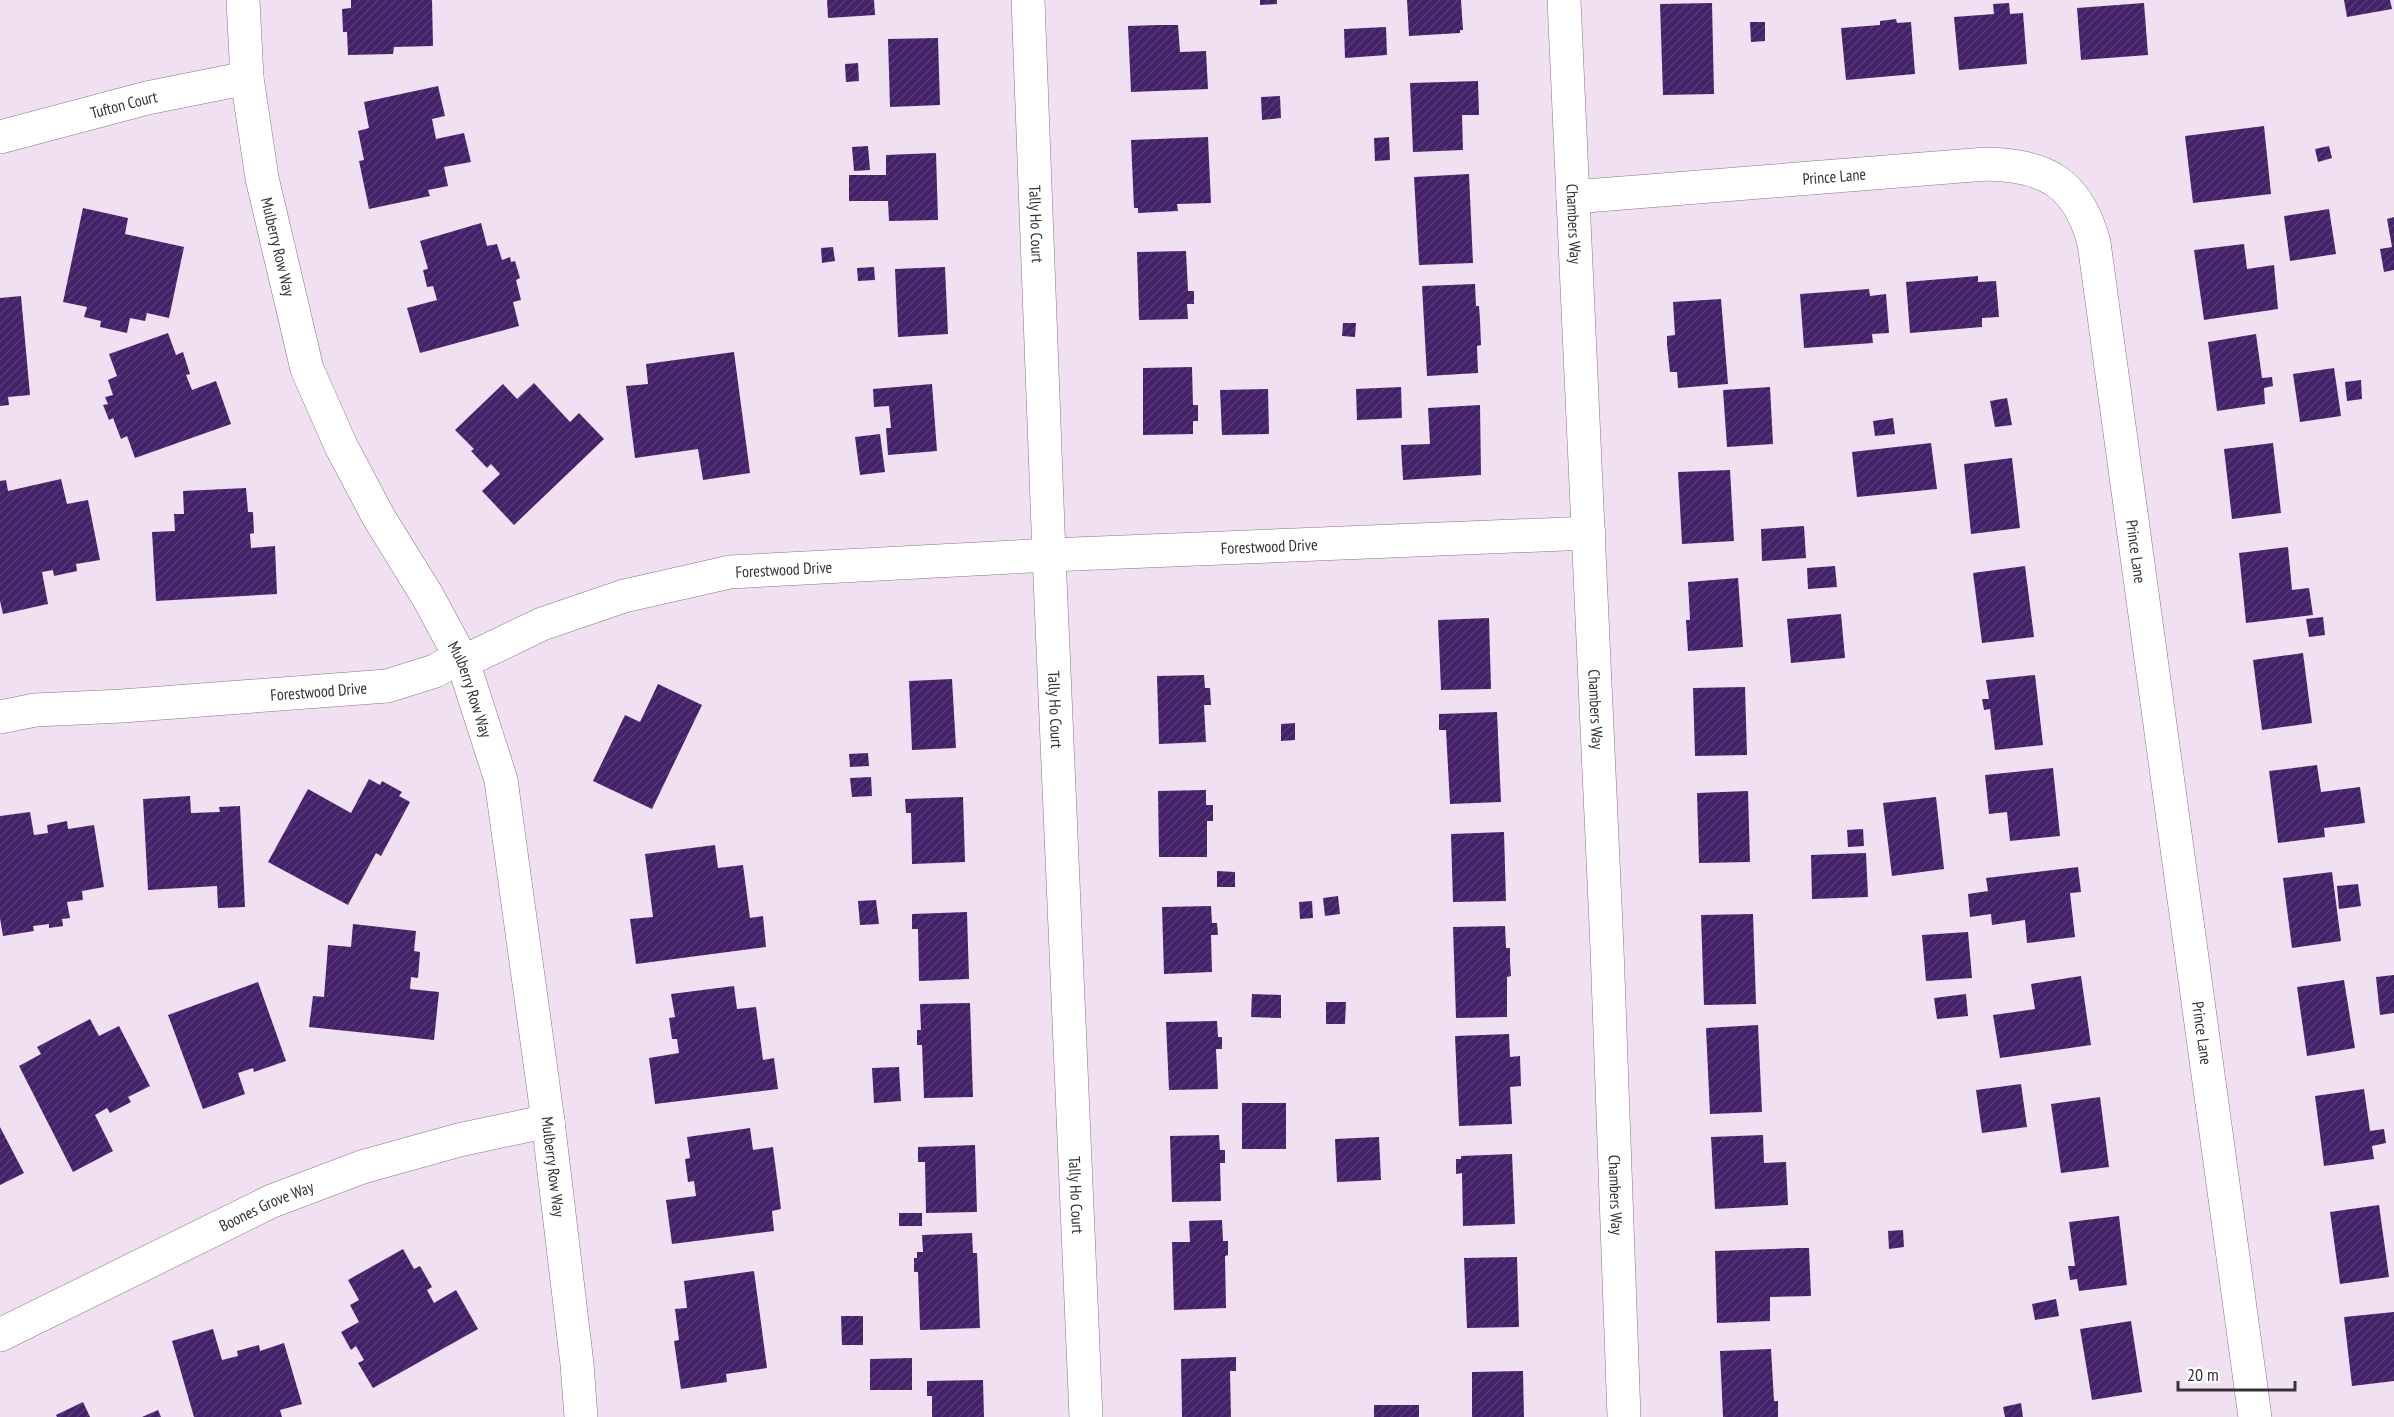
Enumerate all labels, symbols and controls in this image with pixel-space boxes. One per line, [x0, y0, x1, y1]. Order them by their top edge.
street label: Tufton Court [88, 86, 159, 123]
street label: Prince Lane [1802, 164, 1867, 189]
street label: Chambers Way [1562, 183, 1586, 264]
street label: Tally Ho Court [1025, 185, 1048, 264]
street label: Mulberry Row Way [257, 195, 300, 298]
street label: Prince Lane [2122, 519, 2151, 584]
street label: Forestwood Drive [1220, 534, 1318, 558]
street label: Forestwood Drive [735, 557, 833, 582]
street label: Mulberry Row Way [444, 638, 497, 740]
street label: Chambers Way [1584, 669, 1608, 750]
street label: Tally Ho Court [1044, 670, 1067, 749]
street label: Forestwood Drive [270, 678, 368, 705]
street label: Prince Lane [2188, 1000, 2217, 1066]
street label: Mulberry Row Way [538, 1115, 569, 1218]
street label: Chambers Way [1604, 1154, 1627, 1235]
street label: Tally Ho Court [1065, 1156, 1088, 1235]
street label: Boones Grove Way [216, 1176, 316, 1236]
scale bar [2178, 1354, 2295, 1392]
text: 20 m [2187, 1363, 2219, 1386]

